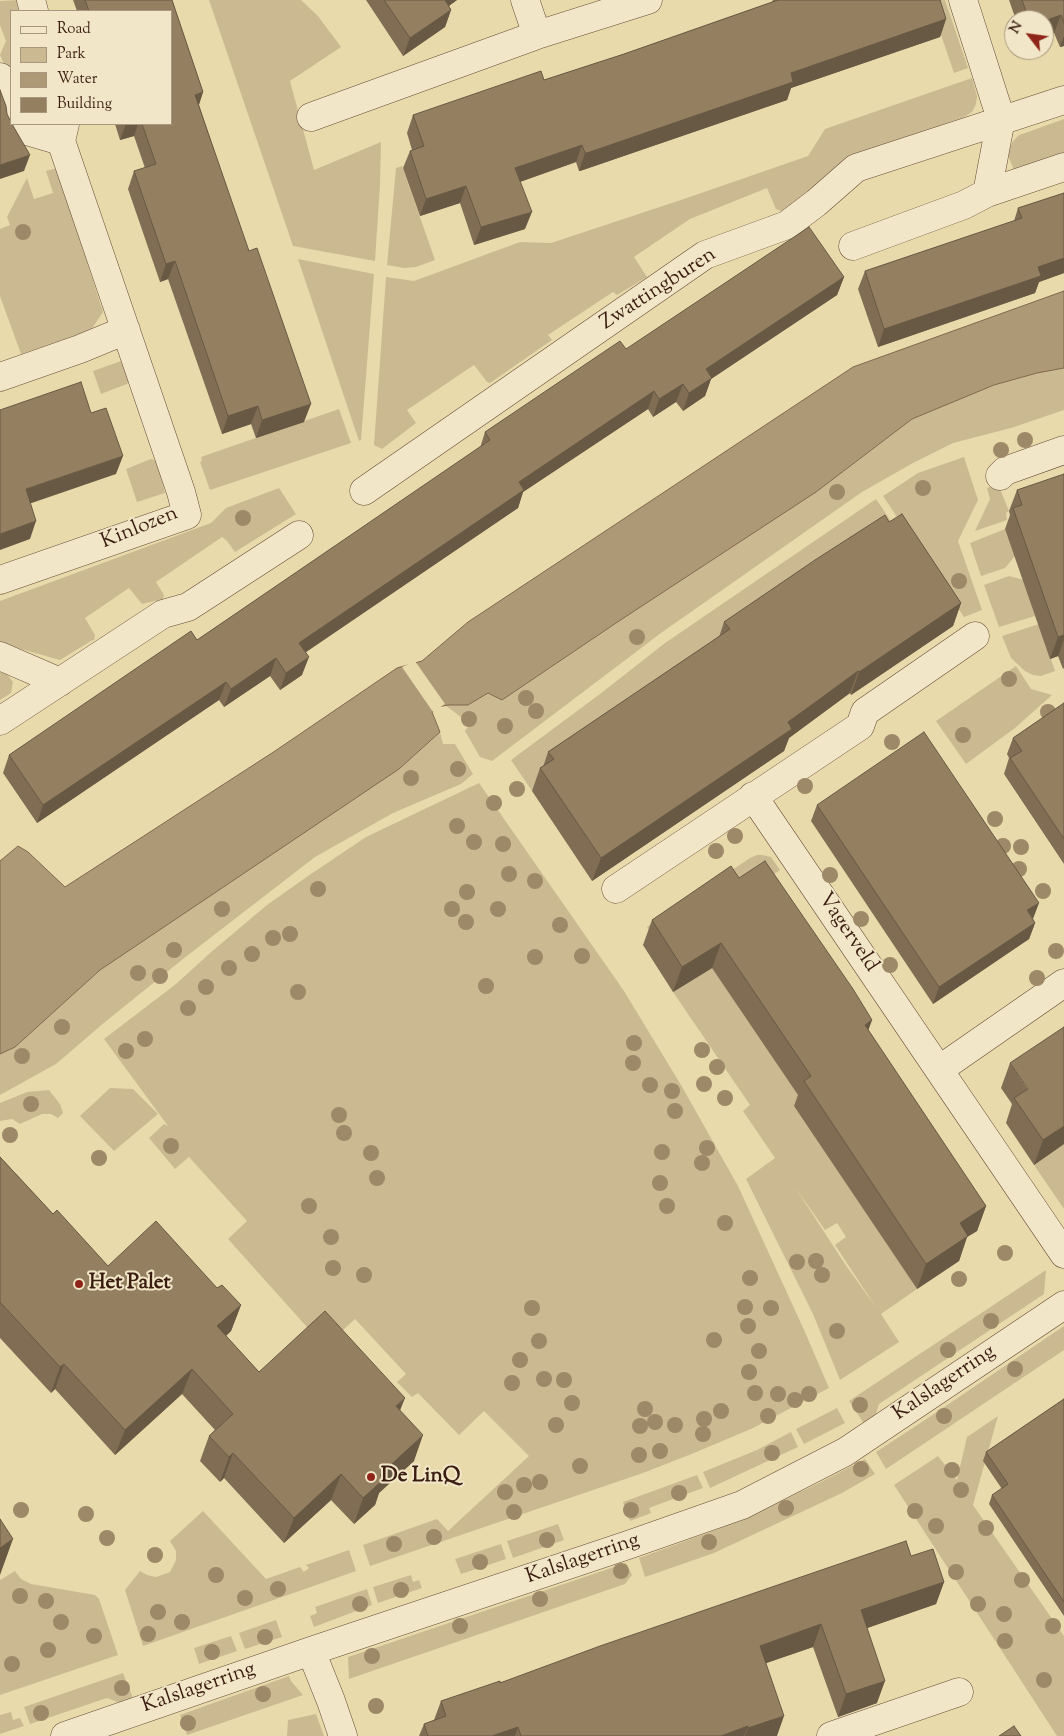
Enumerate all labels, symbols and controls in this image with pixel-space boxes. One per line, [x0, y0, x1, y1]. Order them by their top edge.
legend [10, 10, 172, 125]
north arrow [1004, 10, 1054, 60]
text: N [1005, 18, 1028, 38]
text: Road [57, 19, 91, 40]
text: Park [57, 44, 86, 65]
text: Water [57, 69, 97, 90]
text: Building [57, 94, 112, 115]
street label: Zwattingburen [596, 243, 722, 337]
street label: Kinlozen [98, 502, 182, 556]
street label: Vagerveld [811, 888, 883, 978]
place label: Het Palet [89, 1271, 171, 1297]
marker: Het Palet [73, 1278, 85, 1290]
street label: Kalslagerring [889, 1340, 1001, 1428]
place label: De LinQ [381, 1464, 460, 1490]
marker: De LinQ [365, 1471, 377, 1483]
street label: Kalslagerring [523, 1529, 643, 1591]
street label: Kalslagerring [139, 1658, 259, 1720]

